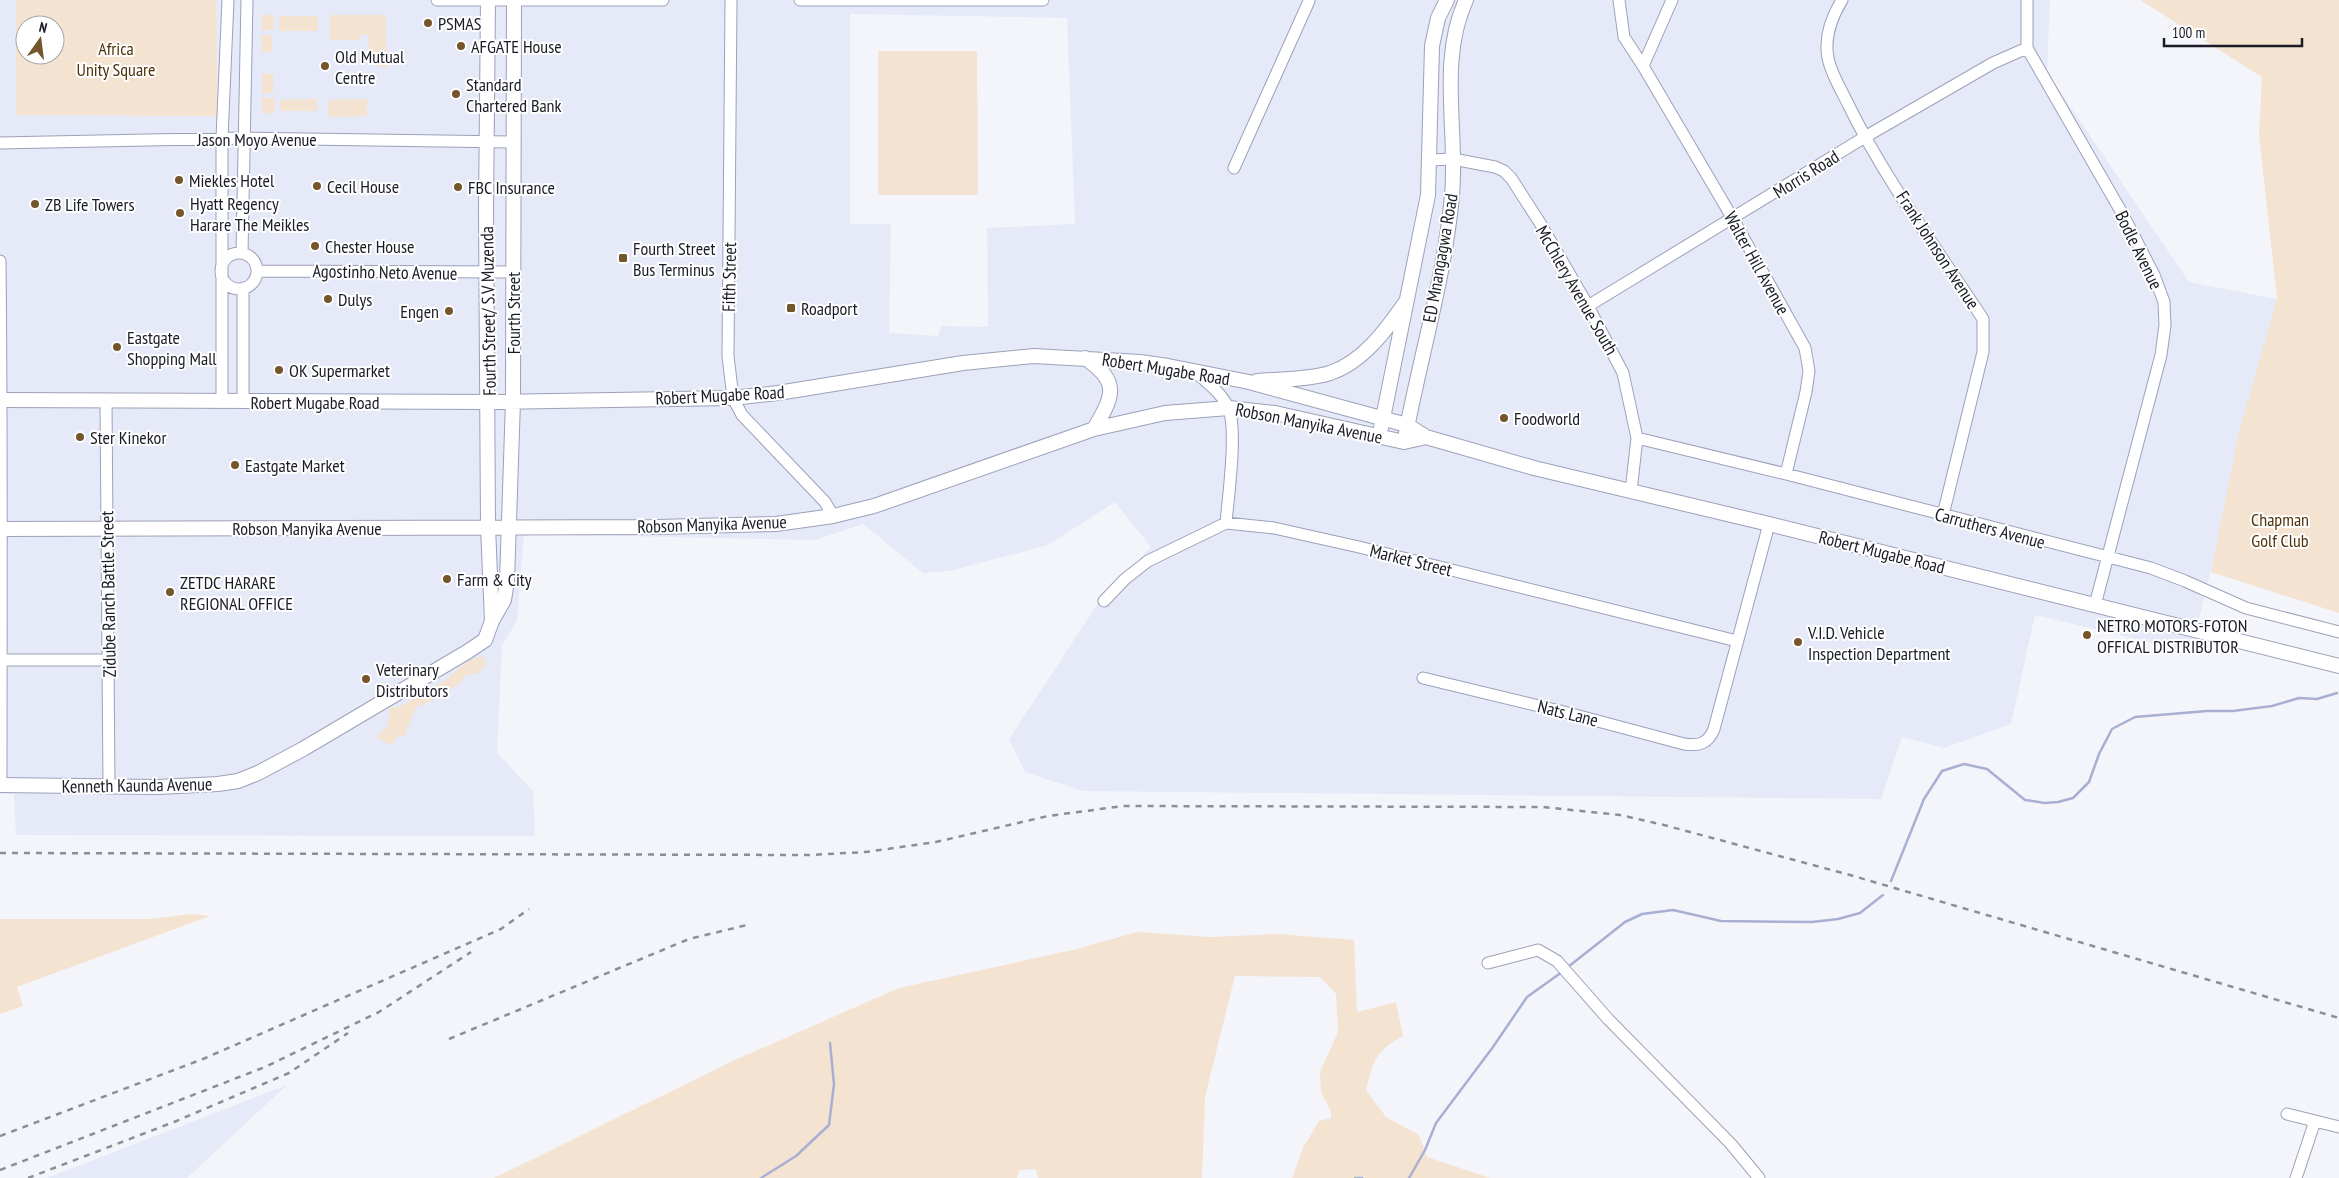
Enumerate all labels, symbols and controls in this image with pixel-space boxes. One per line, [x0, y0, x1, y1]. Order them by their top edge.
place label: PSMAS [438, 12, 482, 35]
north arrow [15, 15, 65, 65]
scale bar [2164, 15, 2302, 47]
marker: PSMAS [422, 17, 434, 29]
text: N [37, 18, 49, 37]
text: 100 m [2172, 23, 2205, 42]
place label: AFGATE House [471, 35, 562, 58]
park label: Africa Unity Square [77, 37, 155, 81]
marker: AFGATE House [455, 40, 467, 52]
place label: Old Mutual Centre [335, 45, 405, 89]
marker: Old Mutual Centre [319, 60, 331, 72]
place label: Standard Chartered Bank [466, 73, 562, 117]
marker: Standard Chartered Bank [450, 88, 462, 100]
street label: Jason Moyo Avenue [196, 128, 317, 151]
street label: Morris Road [1769, 145, 1843, 203]
place label: Miekles Hotel [189, 169, 275, 192]
marker: Miekles Hotel [173, 174, 185, 186]
place label: Cecil House [327, 175, 399, 198]
place label: FBC Insurance [468, 176, 555, 199]
marker: Cecil House [311, 180, 323, 192]
marker: FBC Insurance [452, 181, 464, 193]
street label: Frank Johnson Avenue [1891, 187, 1985, 313]
place label: Hyatt Regency Harare The Meikles [190, 192, 309, 236]
street label: ED Mnangagwa Road [1417, 192, 1463, 324]
place label: ZB Life Towers [45, 193, 135, 216]
marker: ZB Life Towers [29, 198, 41, 210]
marker: Hyatt Regency Harare The Meikles [174, 207, 186, 219]
street label: Walter Hill Avenue [1719, 207, 1795, 319]
street label: Bodle Avenue [2110, 207, 2168, 293]
street label: McChlery Avenue South [1531, 221, 1623, 359]
street label: Fourth Street/ S.V Muzenda [475, 226, 501, 396]
place label: Chester House [325, 235, 414, 258]
place label: Fourth Street Bus Terminus [633, 237, 715, 281]
marker: Chester House [309, 240, 321, 252]
street label: Fifth Street [717, 242, 741, 312]
marker: Fourth Street Bus Terminus [617, 252, 629, 264]
street label: Agostinho Neto Avenue [312, 259, 458, 285]
street label: Fourth Street [502, 272, 525, 354]
place label: Dulys [338, 288, 372, 311]
marker: Dulys [322, 293, 334, 305]
place label: Roadport [801, 297, 858, 320]
place label: Engen [400, 300, 439, 323]
marker: Roadport [785, 302, 797, 314]
marker: Engen [443, 305, 455, 317]
place label: Eastgate Shopping Mall [127, 326, 217, 370]
marker: Eastgate Shopping Mall [111, 341, 123, 353]
street label: Robert Mugabe Road [1100, 348, 1232, 390]
place label: OK Supermarket [289, 359, 390, 382]
marker: OK Supermarket [273, 364, 285, 376]
street label: Robert Mugabe Road [655, 380, 785, 410]
street label: Robert Mugabe Road [250, 391, 380, 414]
street label: Robson Manyika Avenue [1233, 397, 1385, 449]
place label: Foodworld [1514, 407, 1580, 430]
marker: Foodworld [1498, 412, 1510, 424]
place label: Ster Kinekor [90, 426, 166, 449]
marker: Ster Kinekor [74, 431, 86, 443]
place label: Eastgate Market [245, 454, 345, 477]
marker: Eastgate Market [229, 459, 241, 471]
street label: Carruthers Avenue [1932, 502, 2048, 554]
park label: Chapman Golf Club [2251, 508, 2309, 552]
street label: Zidube Ranch Battle Street [95, 510, 121, 678]
street label: Robson Manyika Avenue [637, 510, 787, 538]
street label: Robson Manyika Avenue [232, 517, 382, 540]
street label: Robert Mugabe Road [1817, 525, 1947, 579]
street label: Market Street [1368, 539, 1455, 581]
place label: Farm & City [457, 568, 532, 591]
place label: ZETDC HARARE REGIONAL OFFICE [180, 571, 293, 615]
marker: Farm & City [441, 573, 453, 585]
marker: ZETDC HARARE REGIONAL OFFICE [164, 586, 176, 598]
place label: NETRO MOTORS-FOTON OFFICAL DISTRIBUTOR [2097, 614, 2247, 658]
place label: V.I.D. Vehicle Inspection Department [1807, 621, 1950, 665]
marker: NETRO MOTORS-FOTON OFFICAL DISTRIBUTOR [2081, 629, 2093, 641]
marker: V.I.D. Vehicle Inspection Department [1792, 636, 1804, 648]
place label: Veterinary Distributors [375, 658, 448, 702]
marker: Veterinary Distributors [360, 673, 372, 685]
street label: Nats Lane [1535, 694, 1601, 732]
street label: Kenneth Kaunda Avenue [61, 772, 213, 798]

